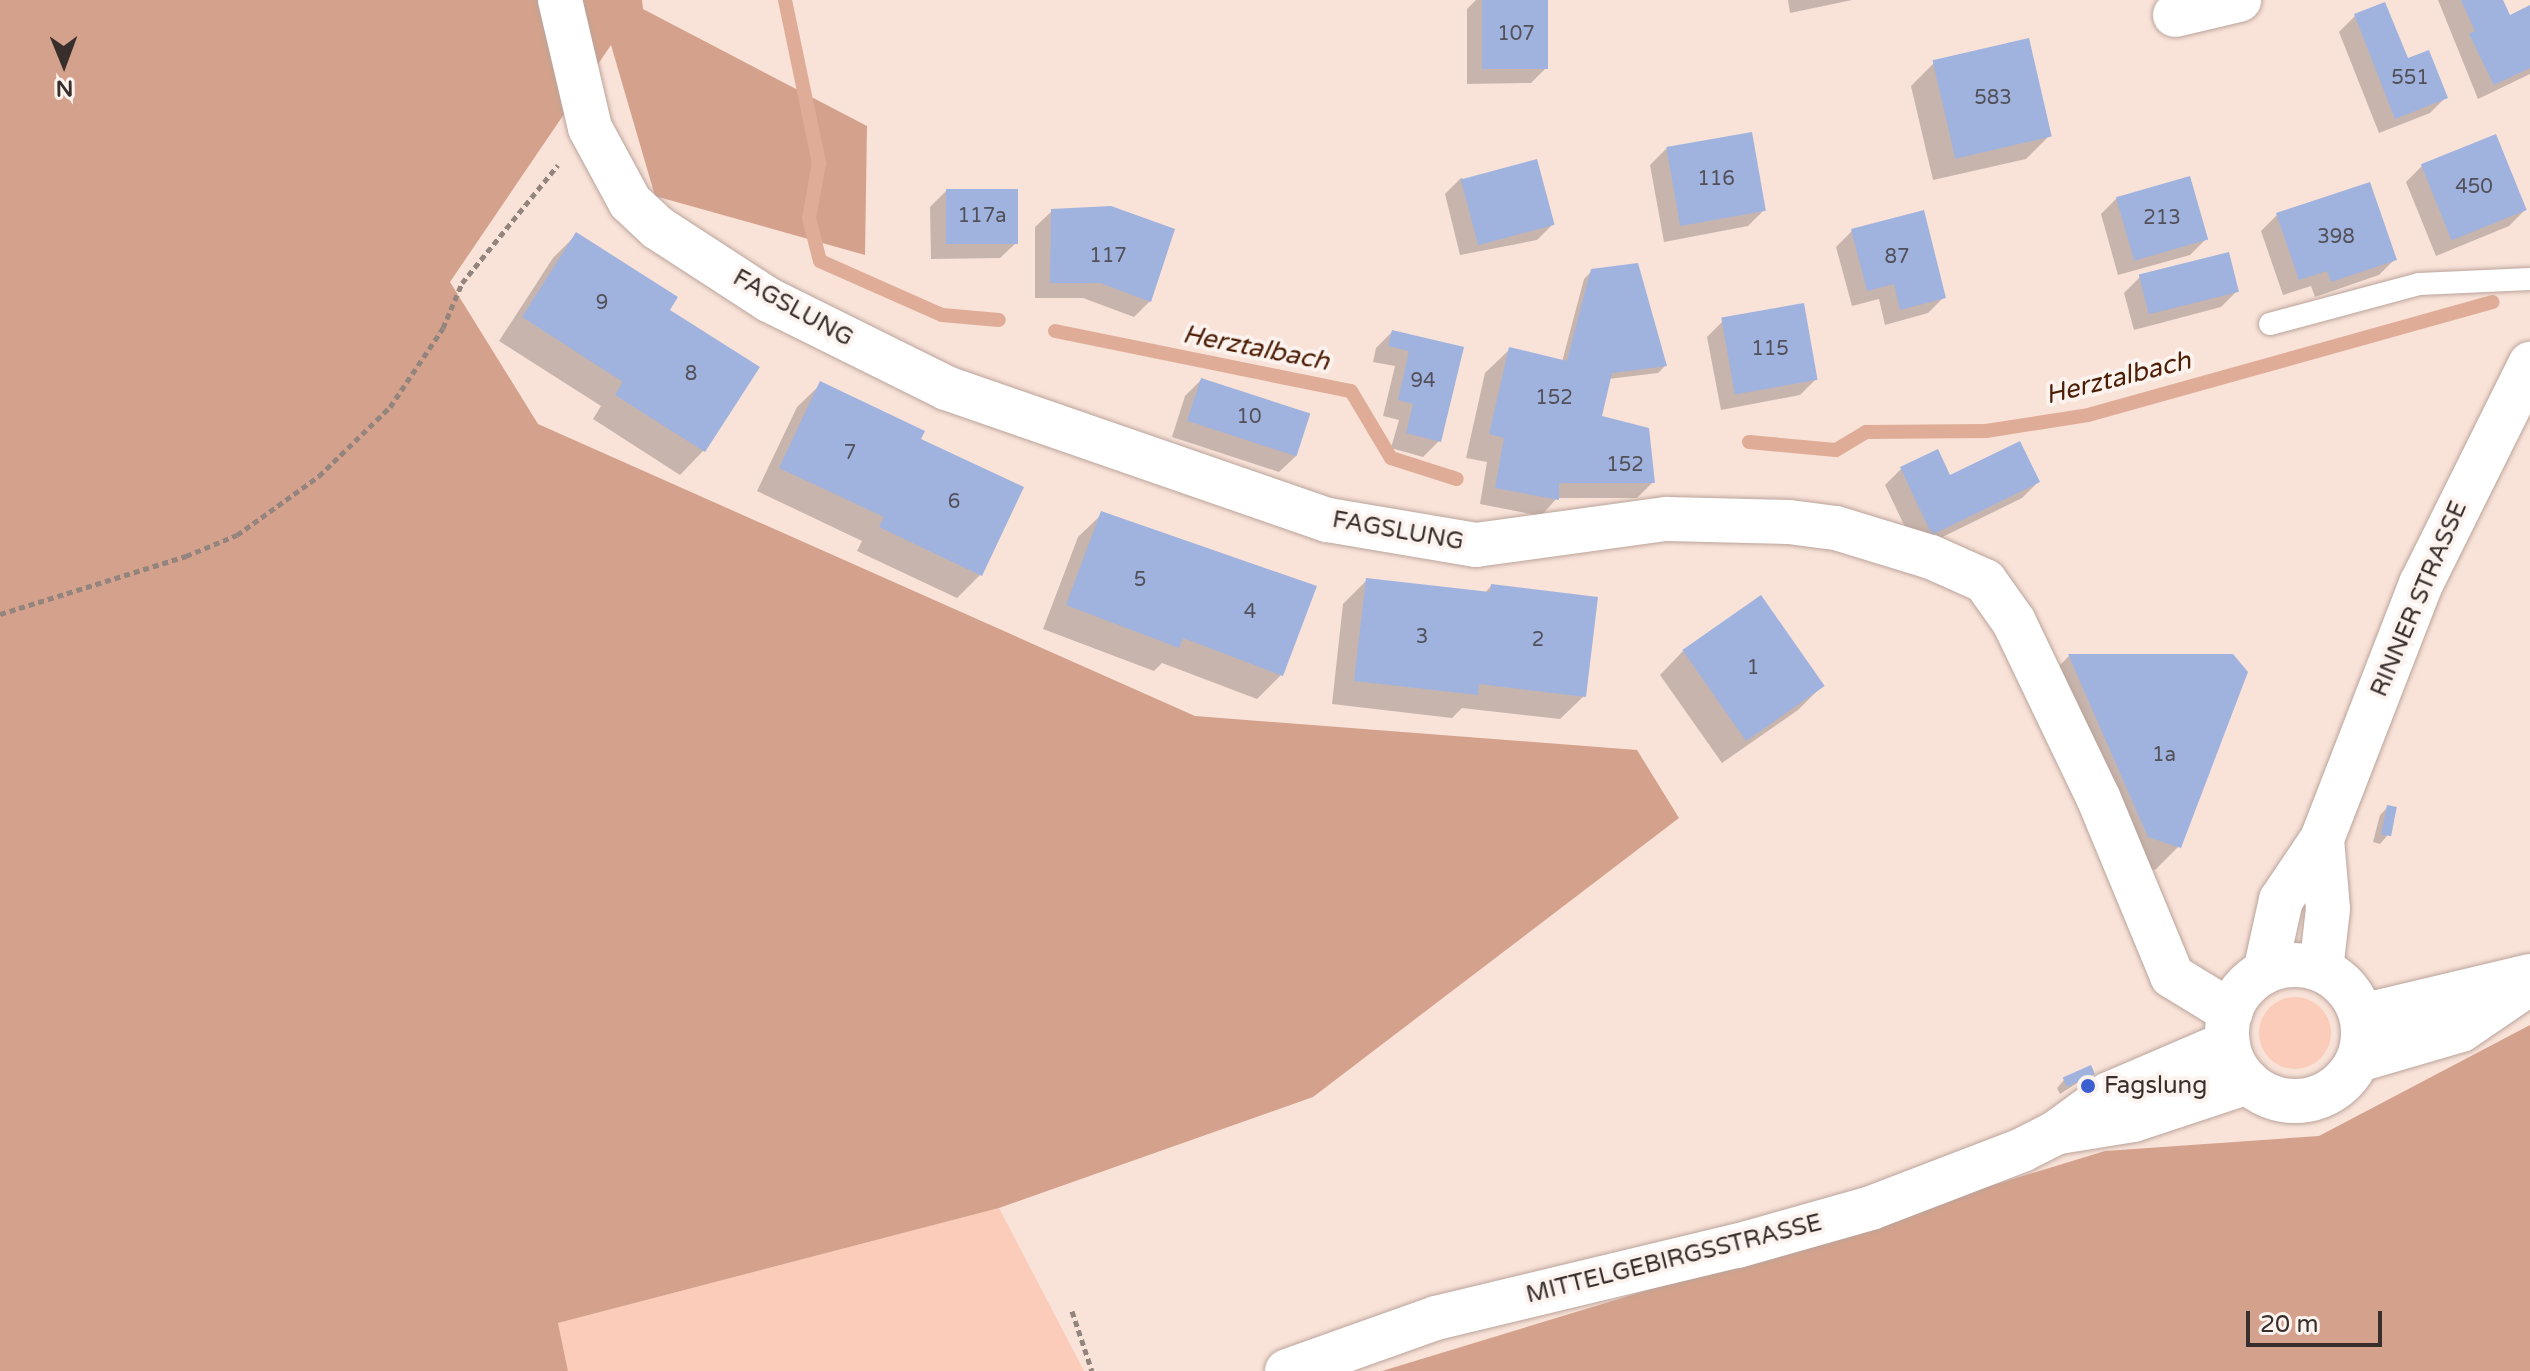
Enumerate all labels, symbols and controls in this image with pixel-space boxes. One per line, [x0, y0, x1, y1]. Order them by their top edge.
house number: 107 [1497, 22, 1535, 46]
north arrow [24, 24, 104, 104]
house number: 551 [2391, 66, 2429, 90]
text: N [55, 75, 73, 101]
house number: 583 [1974, 86, 2012, 110]
house number: 116 [1697, 167, 1735, 191]
house number: 450 [2455, 175, 2493, 199]
house number: 117a [958, 204, 1006, 228]
house number: 213 [2143, 206, 2181, 230]
house number: 398 [2317, 225, 2355, 249]
house number: 117 [1089, 244, 1127, 268]
house number: 87 [1884, 245, 1910, 269]
street label: FAGSLUNG [728, 263, 858, 353]
house number: 9 [596, 291, 608, 315]
water label: Herztalbach [1180, 319, 1332, 377]
house number: 115 [1751, 337, 1789, 361]
water label: Herztalbach [2042, 345, 2194, 411]
house number: 8 [685, 362, 697, 386]
house number: 94 [1410, 369, 1436, 393]
house number: 152 [1535, 386, 1573, 410]
house number: 10 [1236, 405, 1262, 429]
house number: 7 [844, 441, 856, 465]
house number: 152 [1606, 453, 1644, 477]
house number: 6 [948, 490, 960, 514]
street label: RINNER STRASSE [2365, 497, 2473, 701]
street label: FAGSLUNG [1330, 505, 1466, 557]
house number: 5 [1134, 568, 1146, 592]
house number: 4 [1244, 600, 1256, 624]
house number: 3 [1416, 625, 1428, 649]
house number: 2 [1532, 628, 1544, 652]
house number: 1 [1747, 656, 1759, 680]
house number: 1a [2152, 743, 2176, 767]
place label: Fagslung [2104, 1072, 2207, 1100]
marker: Fagslung [2079, 1077, 2097, 1095]
street label: MITTELGEBIRGSSTRASSE [1523, 1208, 1825, 1310]
scale bar [2250, 1295, 2386, 1345]
text: 20 m [2260, 1310, 2318, 1339]

